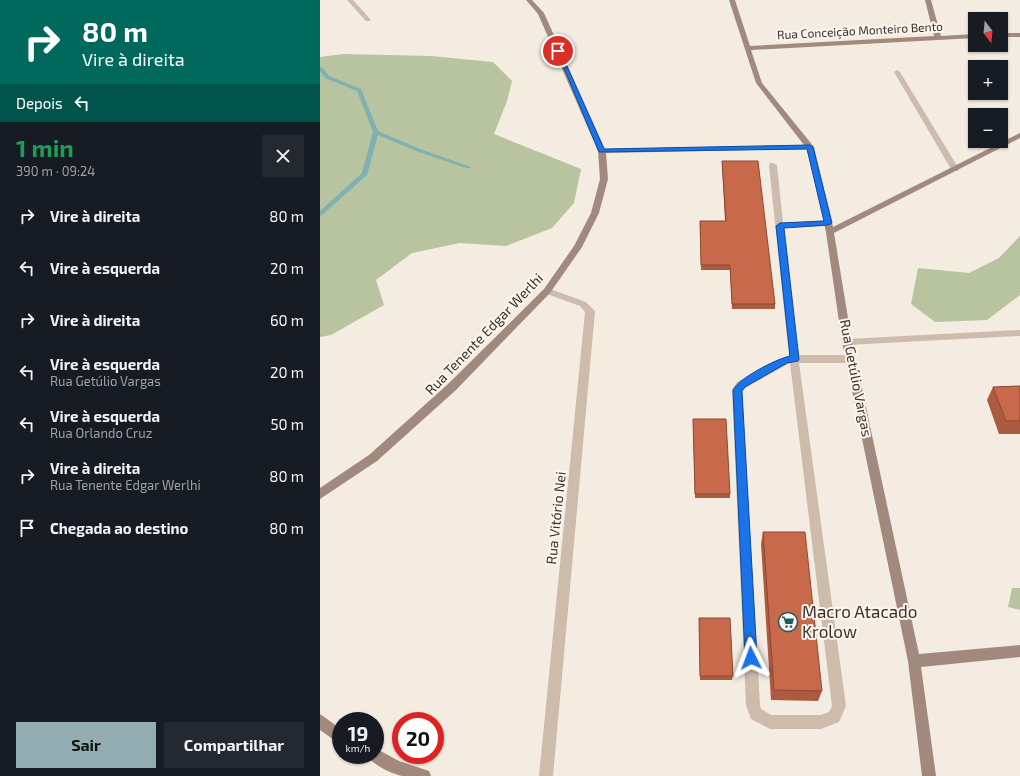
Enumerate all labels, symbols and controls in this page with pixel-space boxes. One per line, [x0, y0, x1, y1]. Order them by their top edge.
north arrow [968, 12, 1008, 52]
map controls [968, 12, 1008, 148]
text: 80 m [82, 14, 148, 48]
icon: right [16, 16, 68, 68]
street label: Rua Conceição Monteiro Bento [777, 19, 943, 42]
pin [541, 34, 575, 68]
icon: arrive [547, 40, 569, 62]
text: Vire à direita [82, 48, 185, 70]
button: + [968, 60, 1008, 100]
icon: left [71, 92, 93, 114]
text: Depois [16, 94, 63, 112]
button: − [968, 108, 1008, 148]
text: 1 min [16, 133, 74, 162]
button: close [262, 135, 304, 177]
text: 390 m · 09:24 [16, 163, 95, 179]
icon: right [16, 205, 38, 227]
text: Vire à direita [50, 207, 140, 225]
text: 80 m [269, 207, 304, 225]
icon: left [16, 257, 38, 279]
text: Vire à esquerda [50, 259, 160, 277]
text: 20 m [270, 259, 304, 277]
street label: Rua Tenente Edgar Werlhi [421, 269, 546, 398]
icon: right [16, 309, 38, 331]
text: Vire à direita [50, 311, 140, 329]
text: 60 m [270, 311, 304, 329]
street label: Rua Getúlio Vargas [837, 318, 876, 438]
text: Vire à esquerda [50, 355, 160, 373]
icon: left [16, 361, 38, 383]
text: 20 m [270, 363, 304, 381]
text: Rua Getúlio Vargas [50, 373, 161, 389]
text: Vire à esquerda [50, 407, 160, 425]
icon: left [16, 413, 38, 435]
text: 50 m [270, 415, 304, 433]
text: Rua Orlando Cruz [50, 425, 152, 441]
text: Vire à direita [50, 459, 140, 477]
icon: right [16, 465, 38, 487]
text: 80 m [269, 467, 304, 485]
street label: Rua Vitório Nei [542, 471, 569, 565]
text: Rua Tenente Edgar Werlhi [50, 477, 201, 493]
icon: arrive [16, 517, 38, 539]
text: Chegada ao destino [50, 519, 188, 537]
text: 80 m [269, 519, 304, 537]
place label: Macro Atacado Krolow [802, 601, 917, 641]
supermarket icon: Macro Atacado Krolow [777, 611, 799, 633]
position arrow [730, 637, 772, 679]
speed limit sign: 20 [392, 712, 444, 764]
text: 19 [348, 721, 368, 745]
button: Sair [16, 722, 156, 768]
button: Compartilhar [164, 722, 304, 768]
text: km/h [346, 742, 370, 754]

